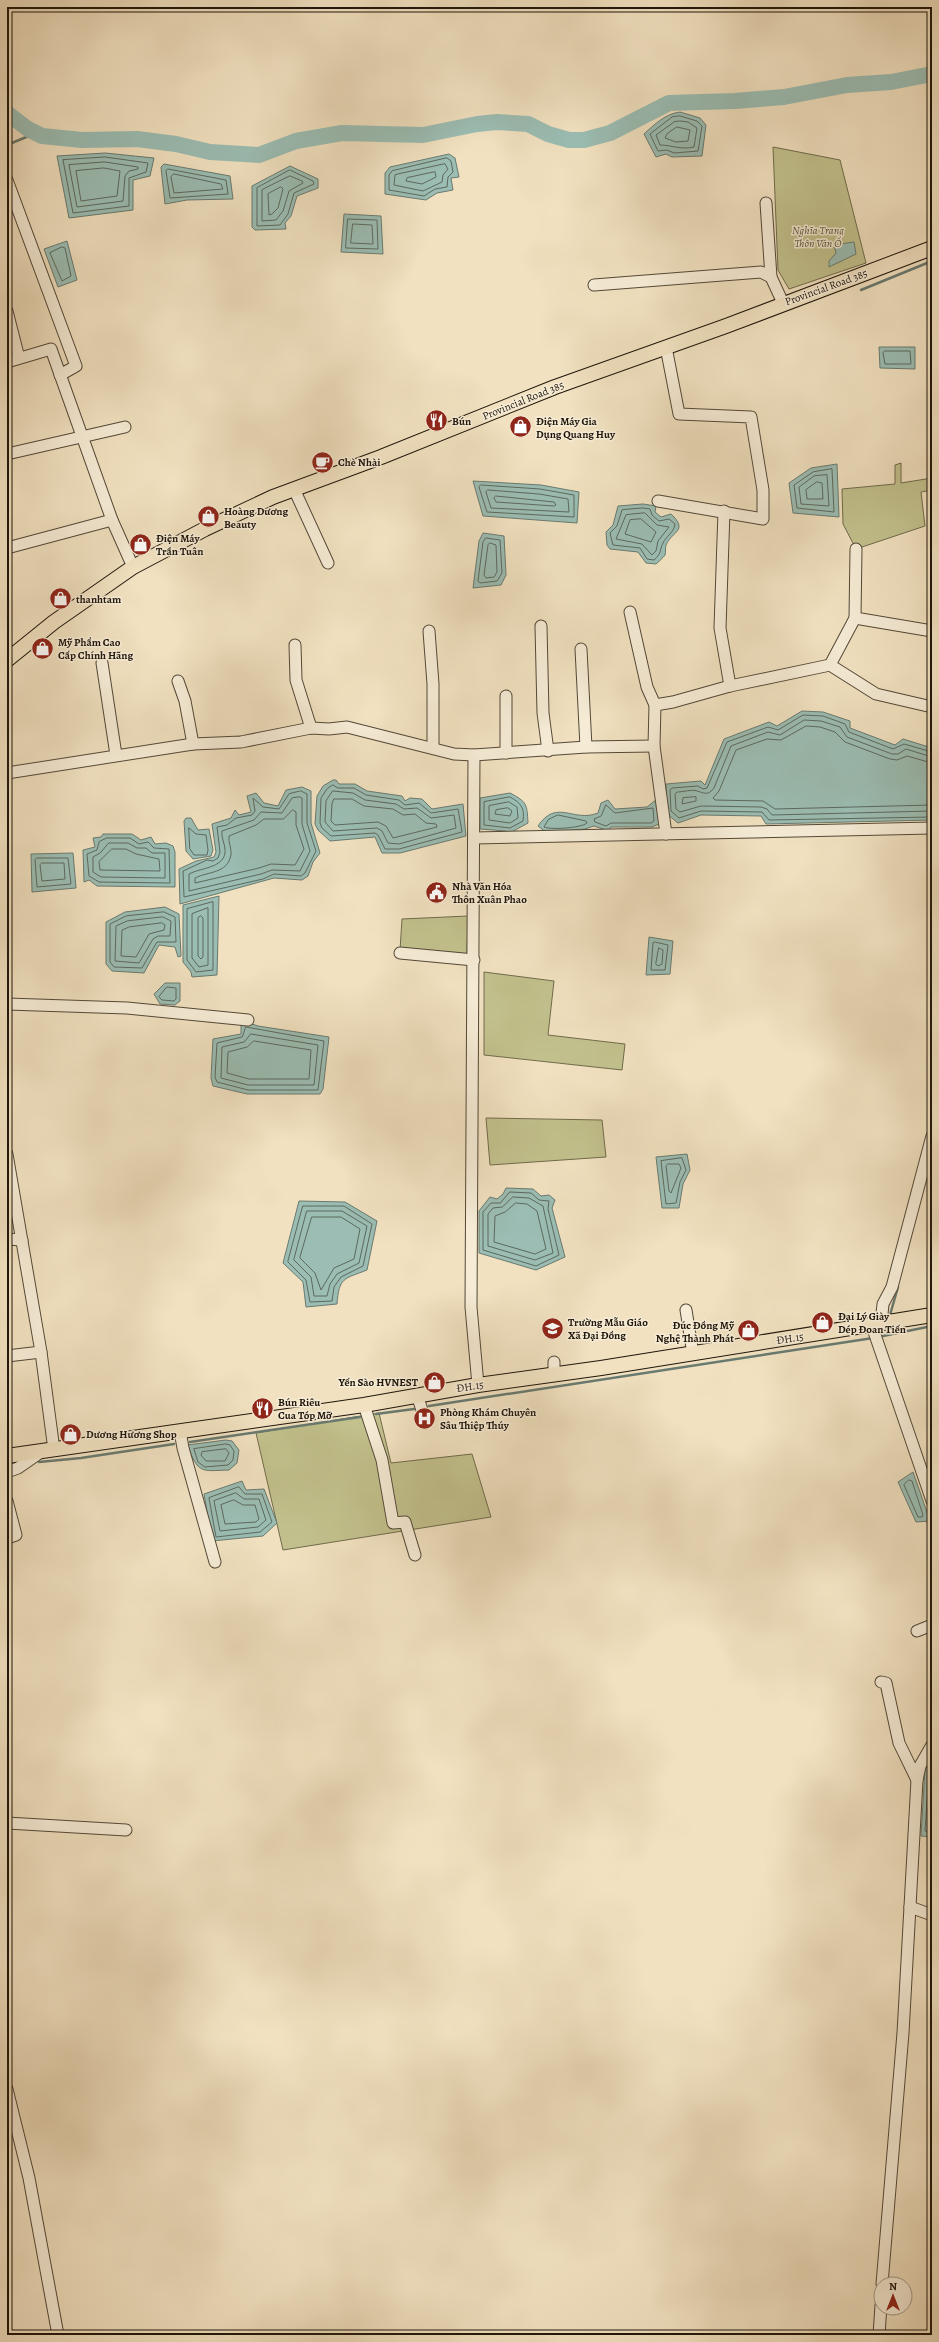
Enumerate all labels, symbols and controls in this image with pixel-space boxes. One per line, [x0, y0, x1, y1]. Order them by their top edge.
park label: Nghĩa Trang Thôn Văn Ổ [792, 223, 844, 251]
street label: Provincial Road 385 [783, 265, 870, 309]
street label: Provincial Road 385 [480, 377, 567, 424]
restaurant icon: Bún [423, 408, 449, 434]
place label: Bún [452, 414, 471, 429]
shop icon: Điện Máy Gia Dụng Quang Huy [507, 414, 533, 440]
place label: Điện Máy Gia Dụng Quang Huy [536, 414, 616, 442]
cafe icon: Chè Nhài [309, 449, 335, 475]
place label: Chè Nhài [338, 455, 380, 470]
shop icon: Hoàng Dương Beauty [196, 504, 222, 530]
place label: Hoàng Dương Beauty [224, 504, 288, 532]
shop icon: Điện Máy Trần Tuân [128, 531, 154, 557]
place label: Điện Máy Trần Tuân [156, 531, 204, 559]
shop icon: thanhtam [47, 586, 73, 612]
place label: thanhtam [76, 592, 121, 607]
shop icon: Mỹ Phẩm Cao Cấp Chính Hãng [30, 635, 56, 661]
place label: Mỹ Phẩm Cao Cấp Chính Hãng [58, 635, 133, 663]
public building icon: Nhà Văn Hóa Thôn Xuân Phao [424, 879, 450, 905]
place label: Nhà Văn Hóa Thôn Xuân Phao [452, 879, 527, 907]
shop icon: Đại Lý Giày Dép Đoan Tiến [810, 1309, 836, 1335]
place label: Đại Lý Giày Dép Đoan Tiến [838, 1309, 906, 1337]
school or university icon: Trường Mẫu Giáo Xã Đại Đồng [539, 1315, 565, 1341]
place label: Trường Mẫu Giáo Xã Đại Đồng [568, 1315, 648, 1343]
place label: Đúc Đồng Mỹ Nghệ Thành Phát [656, 1318, 735, 1346]
shop icon: Đúc Đồng Mỹ Nghệ Thành Phát [736, 1318, 762, 1344]
street label: ĐH.15 [775, 1329, 805, 1348]
shop icon: Yến Sào HVNEST [421, 1369, 447, 1395]
place label: Yến Sào HVNEST [337, 1375, 419, 1390]
street label: ĐH.15 [455, 1377, 485, 1396]
restaurant icon: Bún Riêu Cua Tóp Mỡ [250, 1395, 276, 1421]
place label: Bún Riêu Cua Tóp Mỡ [278, 1395, 333, 1423]
hospital icon: Phòng Khám Chuyên Sâu Thiệp Thúy [412, 1405, 438, 1431]
place label: Phòng Khám Chuyên Sâu Thiệp Thúy [440, 1405, 536, 1433]
shop icon: Dương Hương Shop [57, 1421, 83, 1447]
place label: Dương Hương Shop [86, 1427, 177, 1442]
north arrow [873, 2276, 913, 2316]
text: N [889, 2279, 897, 2294]

